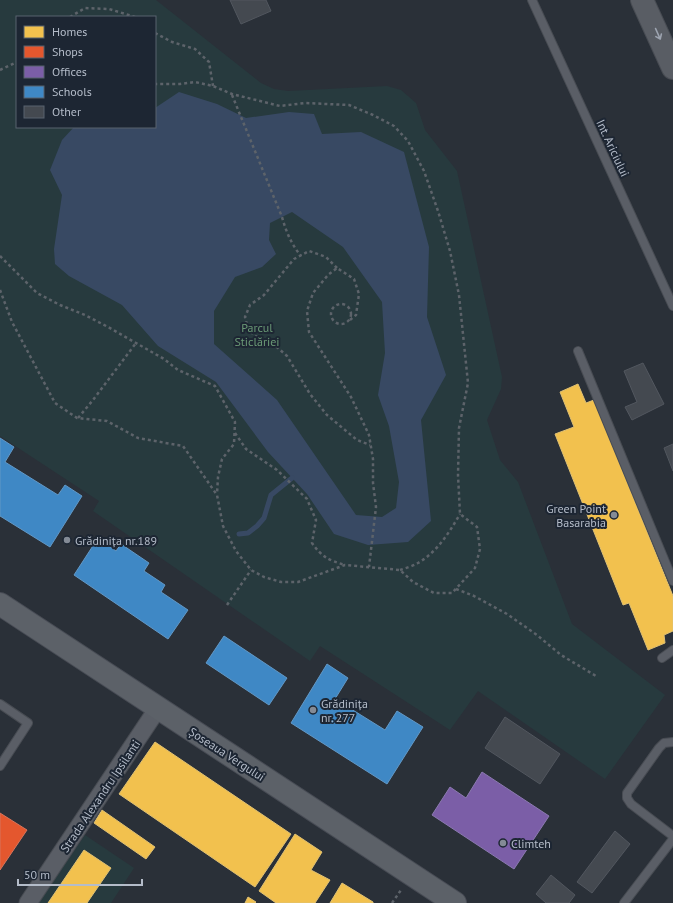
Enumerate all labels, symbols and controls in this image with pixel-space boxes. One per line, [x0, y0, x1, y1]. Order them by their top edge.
legend [16, 16, 156, 128]
text: Homes [52, 24, 87, 39]
one-way arrow [654, 28, 662, 40]
text: Shops [52, 44, 83, 59]
text: Offices [52, 64, 87, 79]
text: Schools [52, 84, 92, 99]
text: Other [52, 104, 81, 119]
street label: Int. Ariciului [593, 117, 633, 179]
park label: Parcul Sticlăriei [234, 320, 280, 349]
place label: Green Point Basarabia [546, 501, 606, 530]
marker: Green Point Basarabia [609, 510, 619, 520]
place label: Grădinița nr.189 [75, 533, 157, 548]
marker: Grădinița nr.189 [62, 535, 72, 545]
place label: Grădinița nr. 277 [321, 696, 368, 725]
marker: Grădinița nr. 277 [308, 705, 318, 715]
street label: Șoseaua Vergului [186, 724, 268, 784]
street label: Strada Alexandru Ipsilanti [57, 737, 143, 855]
place label: Climteh [511, 836, 551, 851]
marker: Climteh [498, 838, 508, 848]
scale bar [18, 861, 142, 887]
text: 50 m [24, 867, 50, 882]

